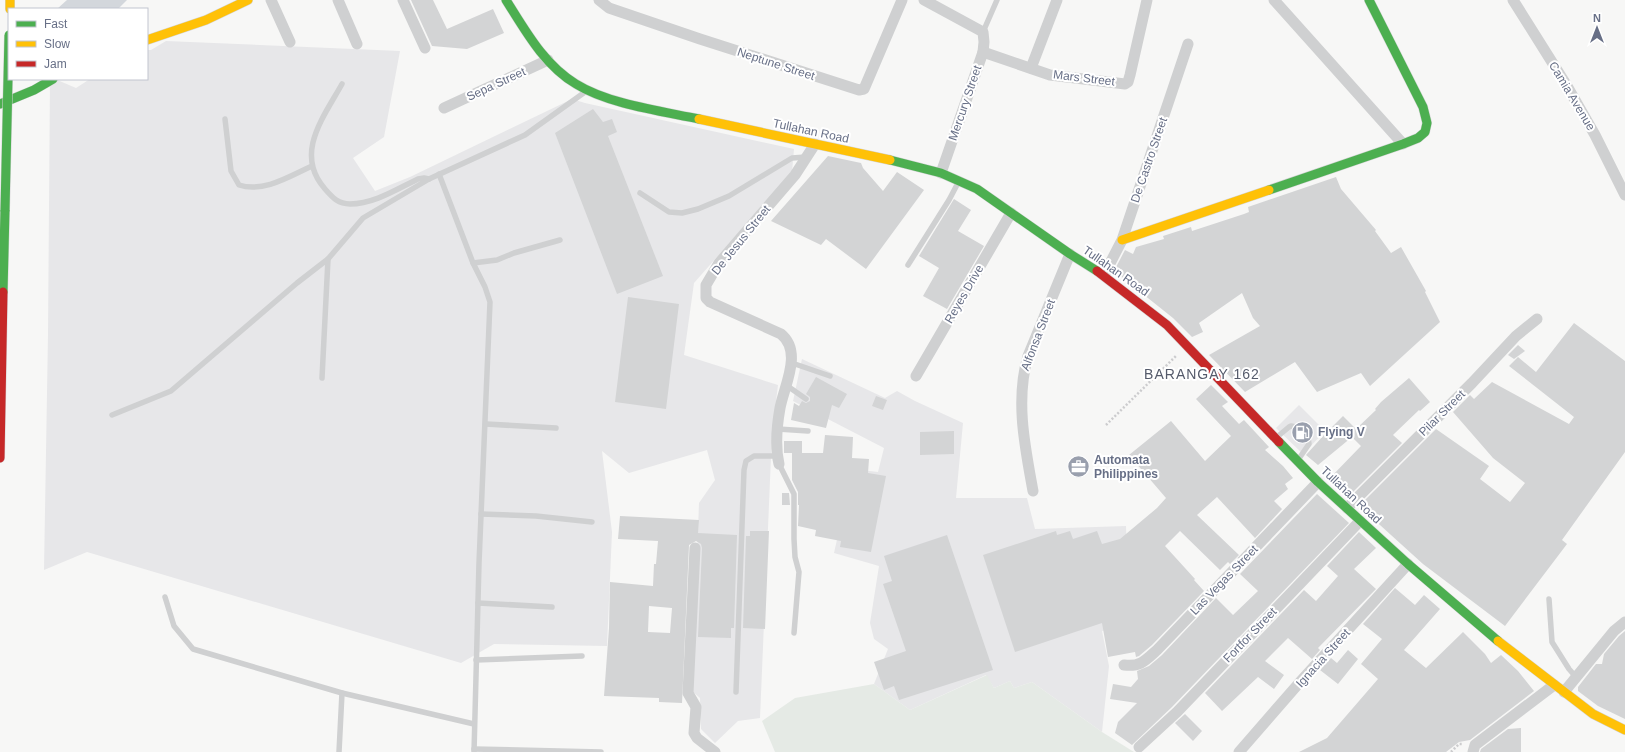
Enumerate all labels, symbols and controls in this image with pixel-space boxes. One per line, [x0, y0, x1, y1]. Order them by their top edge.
legend [8, 8, 148, 80]
north arrow [1577, 8, 1617, 48]
text: N [1593, 12, 1601, 24]
text: Fast [44, 17, 68, 31]
text: Slow [44, 37, 70, 51]
street label: Neptune Street [735, 45, 817, 83]
text: Jam [44, 57, 67, 71]
street label: Camia Avenue [1546, 59, 1598, 133]
street label: Mercury Street [946, 63, 985, 142]
street label: Sepa Street [464, 64, 528, 104]
street label: Mars Street [1052, 67, 1116, 89]
street label: De Castro Street [1128, 115, 1170, 205]
street label: Tullahan Road [772, 116, 850, 146]
street label: De Jesus Street [709, 202, 774, 278]
street label: Tullahan Road [1080, 243, 1152, 299]
street label: Reyes Drive [942, 262, 987, 326]
street label: Alfonsa Street [1018, 297, 1058, 373]
district label: BARANGAY 162 [1144, 366, 1260, 382]
street label: Pilar Street [1416, 387, 1468, 439]
fuel station icon: Flying V [1290, 419, 1316, 445]
place label: Flying V [1318, 425, 1365, 439]
place label: Automata Philippines [1094, 453, 1158, 481]
office icon: Automata Philippines [1066, 454, 1092, 480]
street label: Tullahan Road [1318, 463, 1384, 527]
street label: Las Vegas Street [1187, 542, 1261, 618]
street label: Fortfor Street [1220, 604, 1280, 665]
street label: Ignacia Street [1293, 625, 1353, 690]

